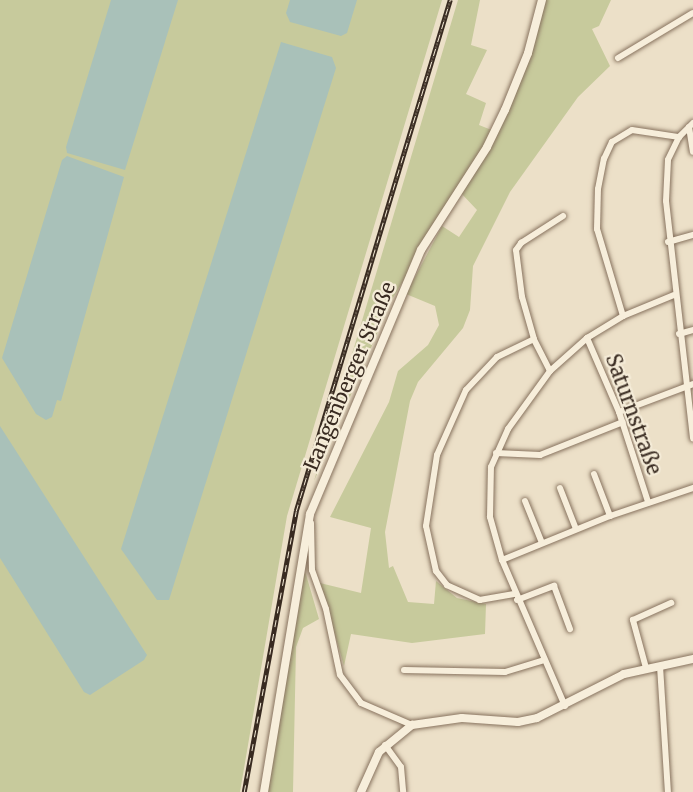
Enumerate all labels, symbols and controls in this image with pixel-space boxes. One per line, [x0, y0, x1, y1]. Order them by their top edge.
street label: Langenberger Straße [298, 278, 400, 474]
street label: Saturnstraße [601, 351, 667, 477]

